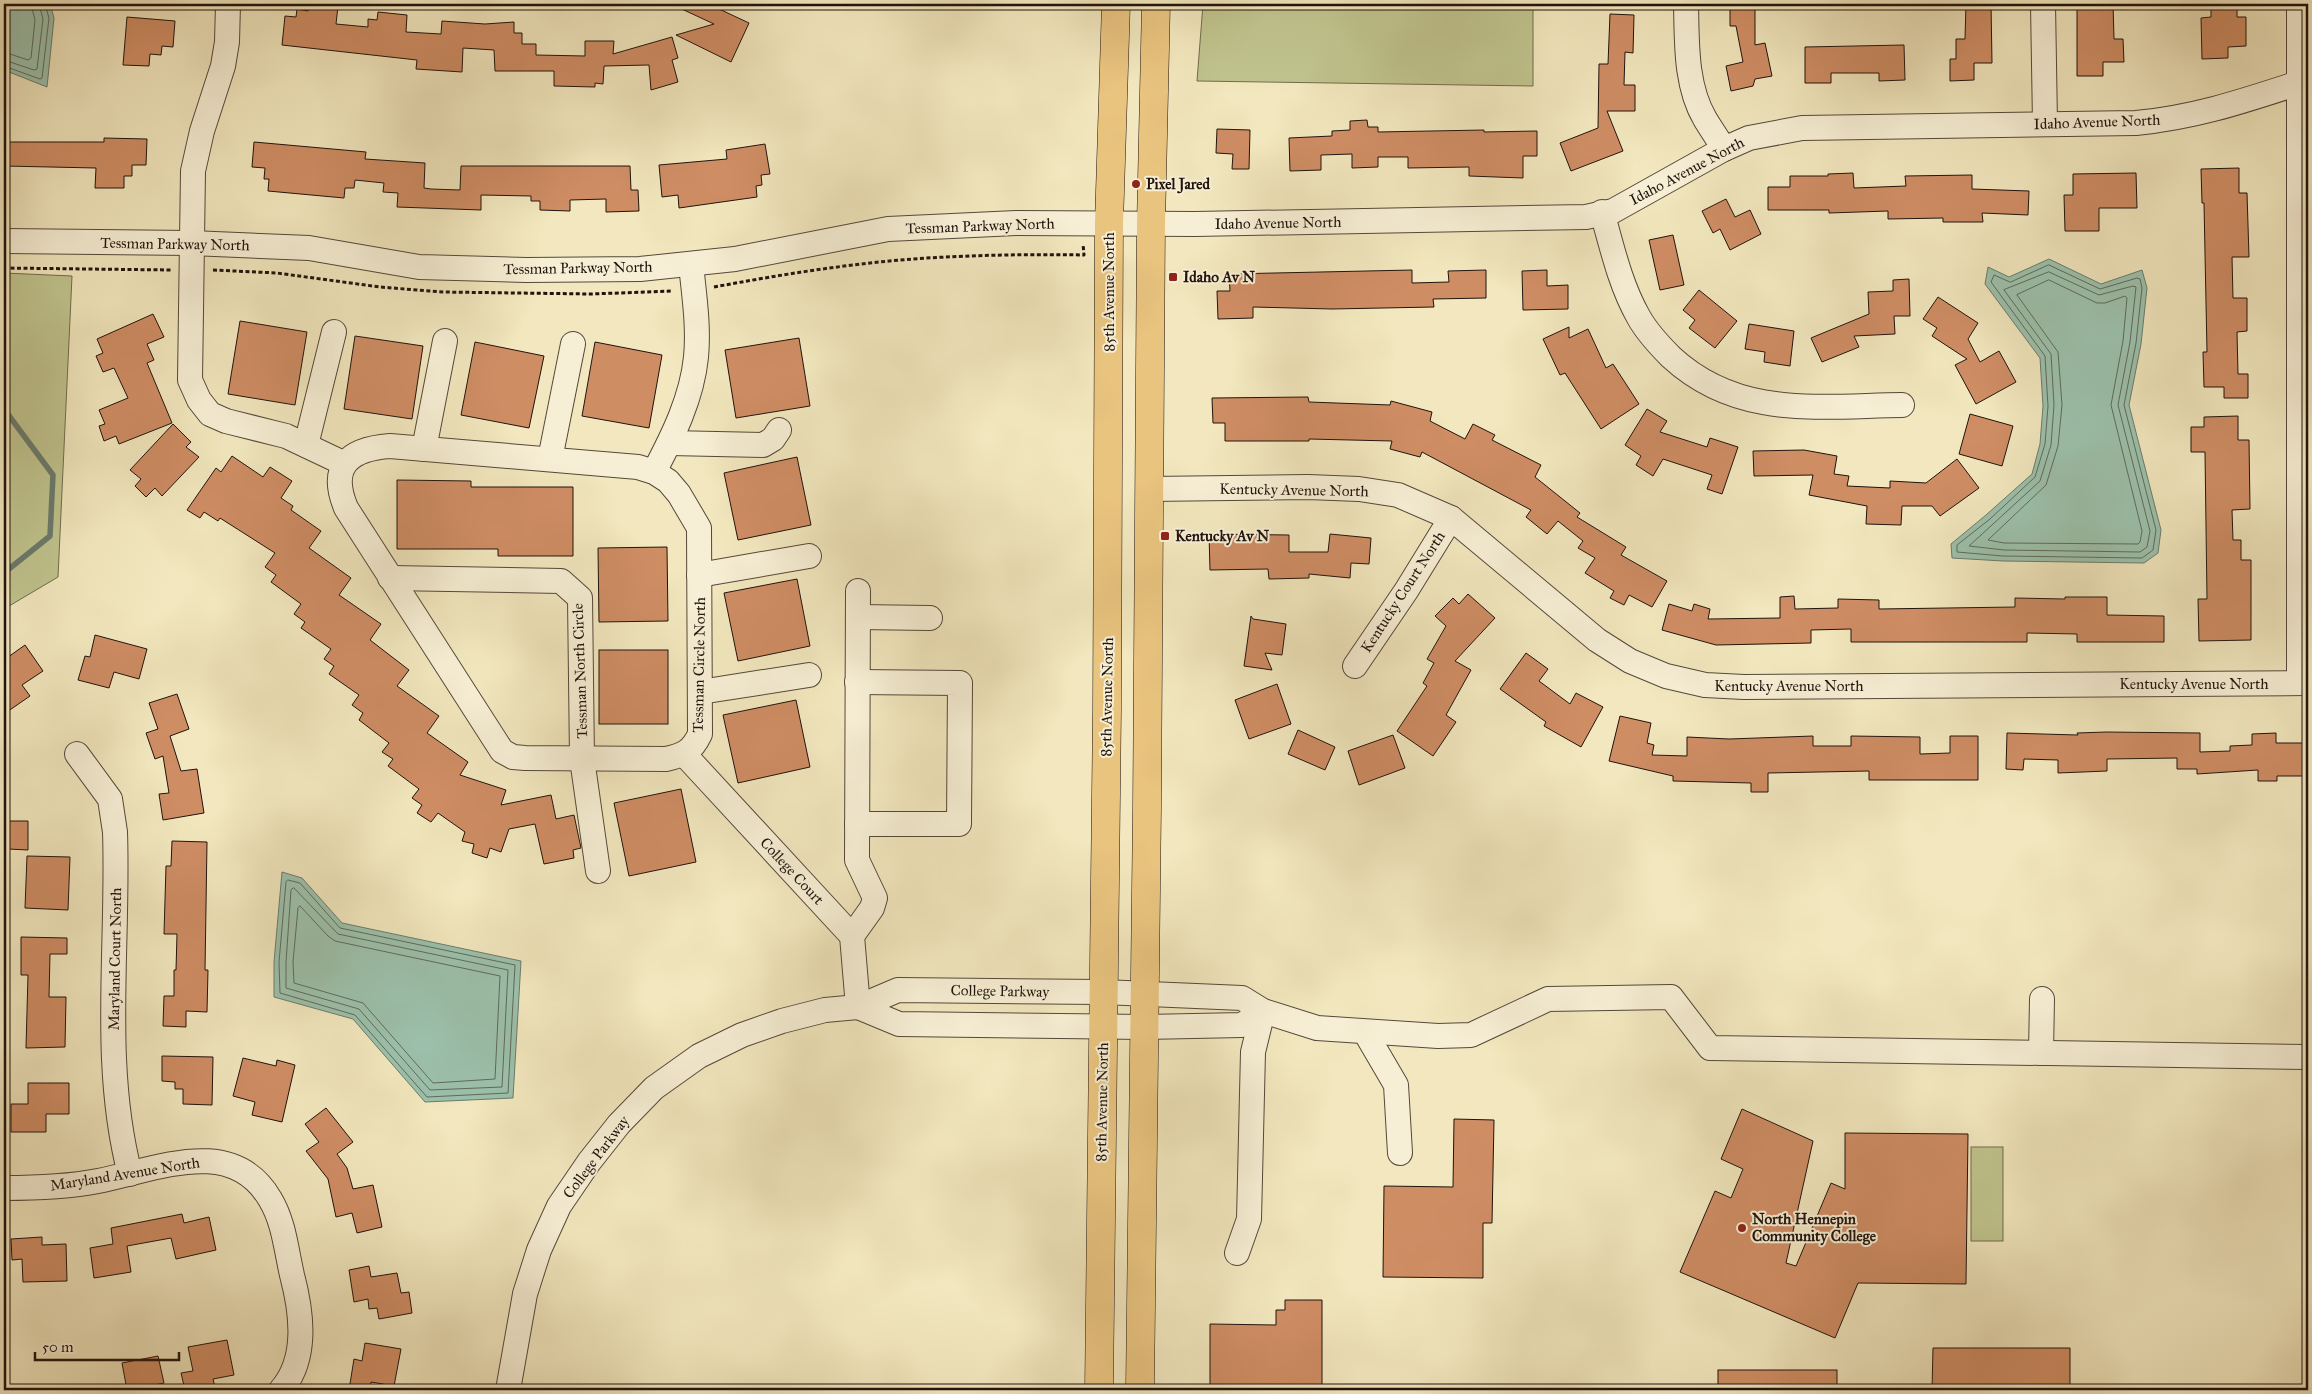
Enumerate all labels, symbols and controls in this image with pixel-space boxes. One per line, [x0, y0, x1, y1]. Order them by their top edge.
street label: Idaho Avenue North [2033, 111, 2161, 133]
street label: Idaho Avenue North [1627, 133, 1748, 209]
place label: Pixel Jared [1146, 175, 1211, 194]
marker: Pixel Jared [1130, 178, 1142, 190]
street label: Idaho Avenue North [1214, 213, 1342, 233]
street label: Tessman Parkway North [905, 214, 1056, 238]
street label: 85th Avenue North [1100, 232, 1118, 352]
street label: Tessman Parkway North [100, 234, 250, 254]
street label: Tessman Parkway North [503, 258, 653, 278]
place label: Idaho Av N [1183, 268, 1255, 286]
marker: Idaho Av N [1167, 271, 1179, 283]
street label: Kentucky Avenue North [1219, 480, 1369, 500]
place label: Kentucky Av N [1175, 527, 1270, 546]
street label: Kentucky Court North [1357, 527, 1449, 656]
marker: Kentucky Av N [1159, 530, 1171, 542]
street label: Tessman Circle North [689, 596, 709, 733]
street label: Tessman North Circle [569, 603, 591, 739]
street label: 85th Avenue North [1097, 636, 1117, 757]
street label: Kentucky Avenue North [2119, 675, 2269, 693]
street label: Kentucky Avenue North [1714, 677, 1864, 695]
street label: College Court [756, 834, 828, 909]
street label: Maryland Court North [105, 887, 125, 1031]
street label: College Parkway [950, 981, 1050, 1001]
street label: 85th Avenue North [1092, 1041, 1112, 1162]
street label: College Parkway [559, 1111, 633, 1202]
street label: Maryland Avenue North [49, 1153, 202, 1195]
place label: North Hennepin Community College [1752, 1210, 1877, 1246]
marker: North Hennepin Community College [1736, 1222, 1748, 1234]
scale bar [35, 1329, 179, 1361]
text: 50 m [42, 1338, 74, 1356]

